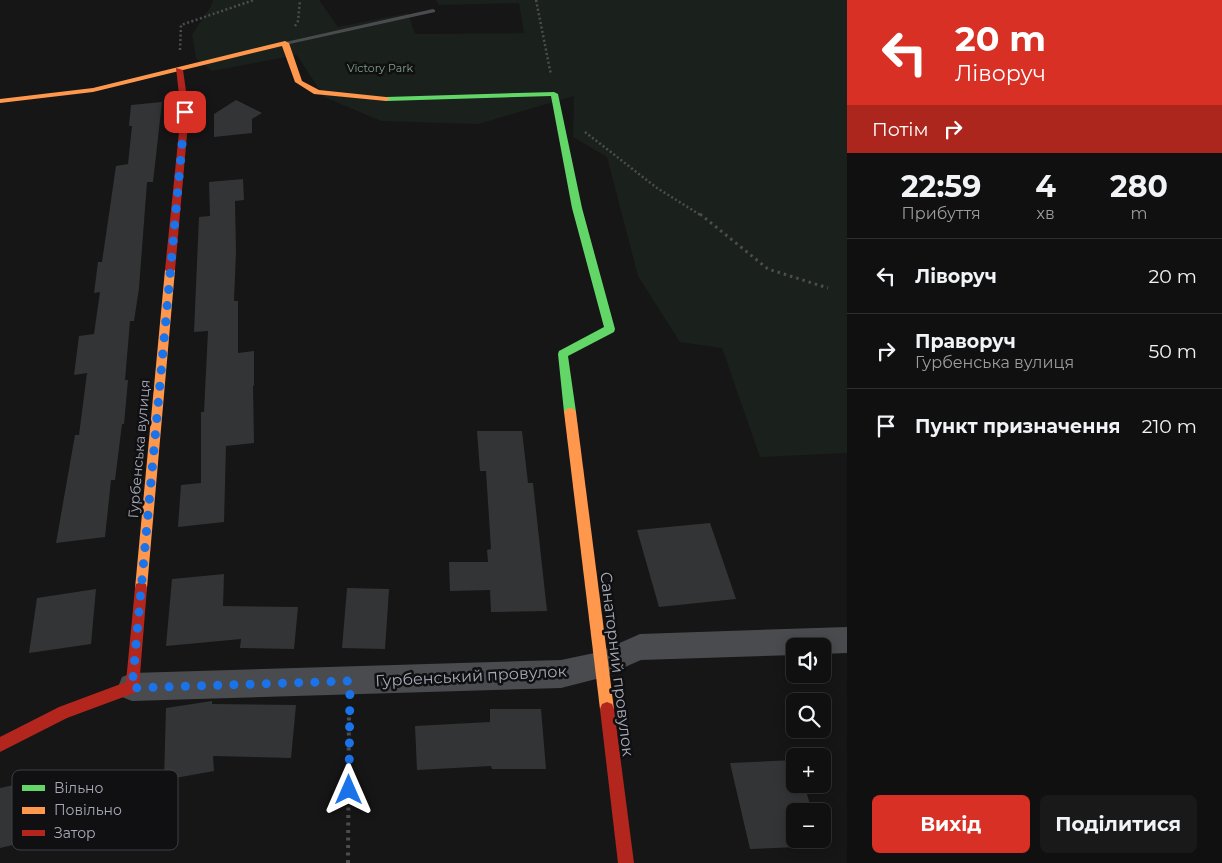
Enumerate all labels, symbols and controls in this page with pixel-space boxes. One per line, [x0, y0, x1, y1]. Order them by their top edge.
text: 20 m [955, 17, 1046, 60]
icon: left [872, 20, 937, 85]
text: Ліворуч [955, 60, 1046, 87]
park label: Victory Park [347, 61, 414, 75]
pin [164, 91, 206, 133]
icon: arrive [171, 98, 199, 126]
icon: right [939, 115, 967, 143]
text: Потім [872, 118, 929, 141]
text: 22:59 [901, 168, 981, 205]
text: 4 [1035, 168, 1056, 205]
text: 280 [1110, 168, 1168, 205]
text: Прибуття [902, 204, 981, 223]
text: хв [1037, 204, 1055, 223]
text: m [1130, 204, 1147, 223]
icon: left [872, 262, 900, 290]
text: Ліворуч [915, 265, 997, 288]
text: 20 m [1149, 265, 1197, 288]
text: Праворуч [915, 330, 1016, 353]
icon: right [872, 337, 900, 365]
text: 50 m [1149, 340, 1197, 363]
text: Гурбенська вулиця [915, 353, 1074, 372]
street label: Гурбенська вулиця [124, 379, 154, 519]
icon: arrive [872, 412, 900, 440]
text: Пункт призначення [915, 415, 1121, 438]
text: 210 m [1142, 415, 1197, 438]
street label: Санаторний провулок [596, 571, 638, 758]
map controls [786, 638, 831, 848]
button: sound [786, 638, 831, 683]
street label: Гурбенський провулок [375, 661, 568, 691]
button: search [786, 693, 831, 738]
button: + [786, 748, 831, 793]
position arrow [322, 763, 374, 815]
legend [12, 770, 178, 850]
text: Вільно [54, 779, 103, 797]
button: Вихід [872, 795, 1030, 853]
button: Поділитися [1040, 795, 1197, 853]
text: Повільно [54, 801, 122, 819]
button: − [786, 803, 831, 848]
text: Затор [54, 824, 96, 842]

